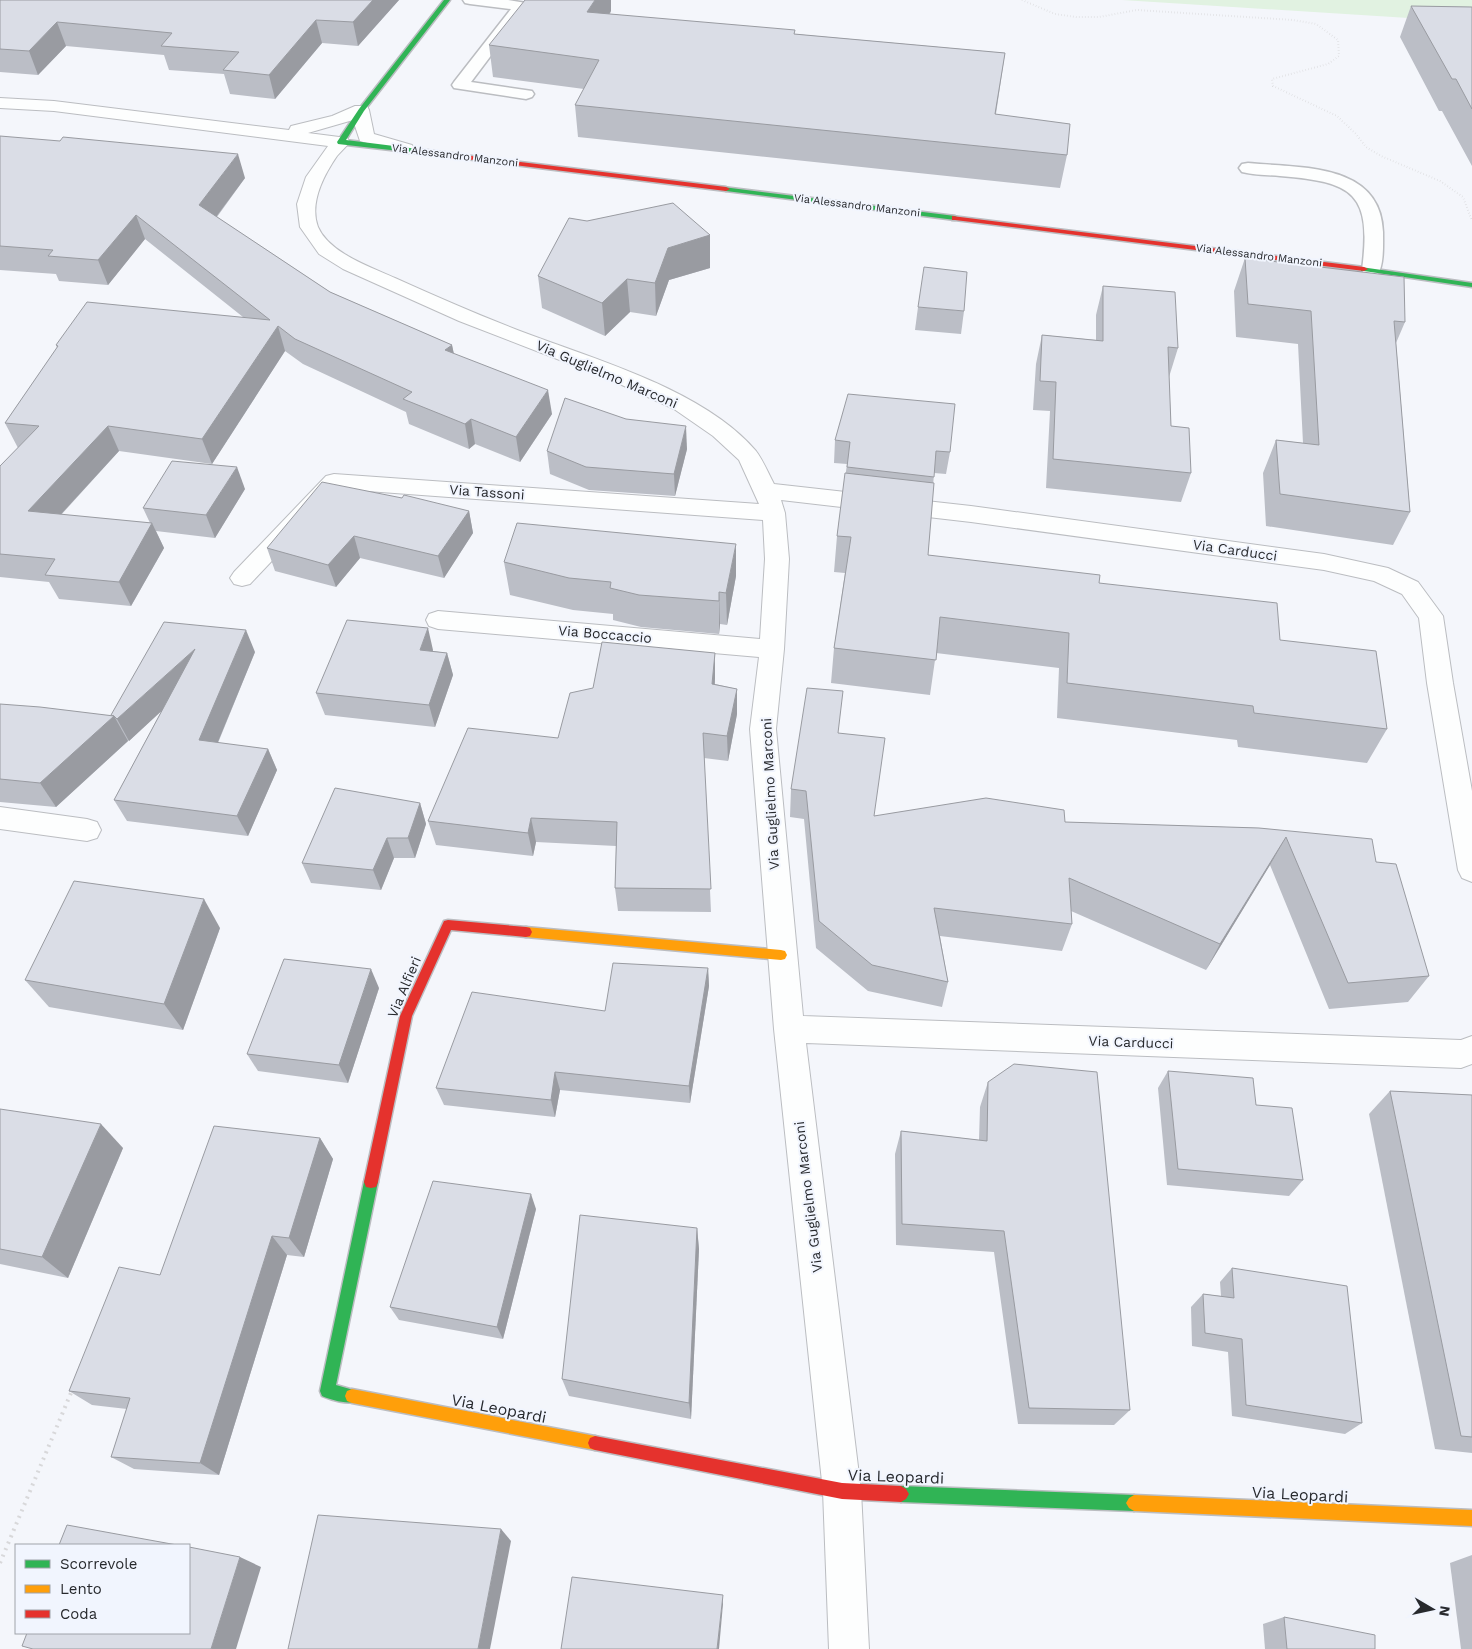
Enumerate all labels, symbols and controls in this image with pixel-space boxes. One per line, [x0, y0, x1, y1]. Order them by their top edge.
street label: Via Alessandro Manzoni [391, 141, 519, 170]
street label: Via Alessandro Manzoni [793, 191, 921, 220]
street label: Via Alessandro Manzoni [1195, 241, 1323, 270]
street label: Via Guglielmo Marconi [534, 337, 680, 411]
street label: Via Tassoni [449, 481, 525, 503]
street label: Via Carducci [1192, 536, 1278, 564]
street label: Via Boccaccio [557, 622, 653, 646]
street label: Via Guglielmo Marconi [758, 718, 782, 870]
street label: Via Alfieri [384, 954, 424, 1020]
street label: Via Carducci [1088, 1033, 1174, 1051]
street label: Via Guglielmo Marconi [791, 1120, 825, 1274]
street label: Via Leopardi [450, 1390, 548, 1427]
street label: Via Leopardi [847, 1465, 945, 1488]
street label: Via Leopardi [1251, 1482, 1349, 1507]
legend [15, 1544, 190, 1634]
text: Scorrevole [60, 1555, 138, 1573]
text: Lento [60, 1580, 102, 1598]
north arrow [1407, 1584, 1457, 1634]
text: Coda [60, 1605, 98, 1623]
text: N [1436, 1605, 1454, 1617]

